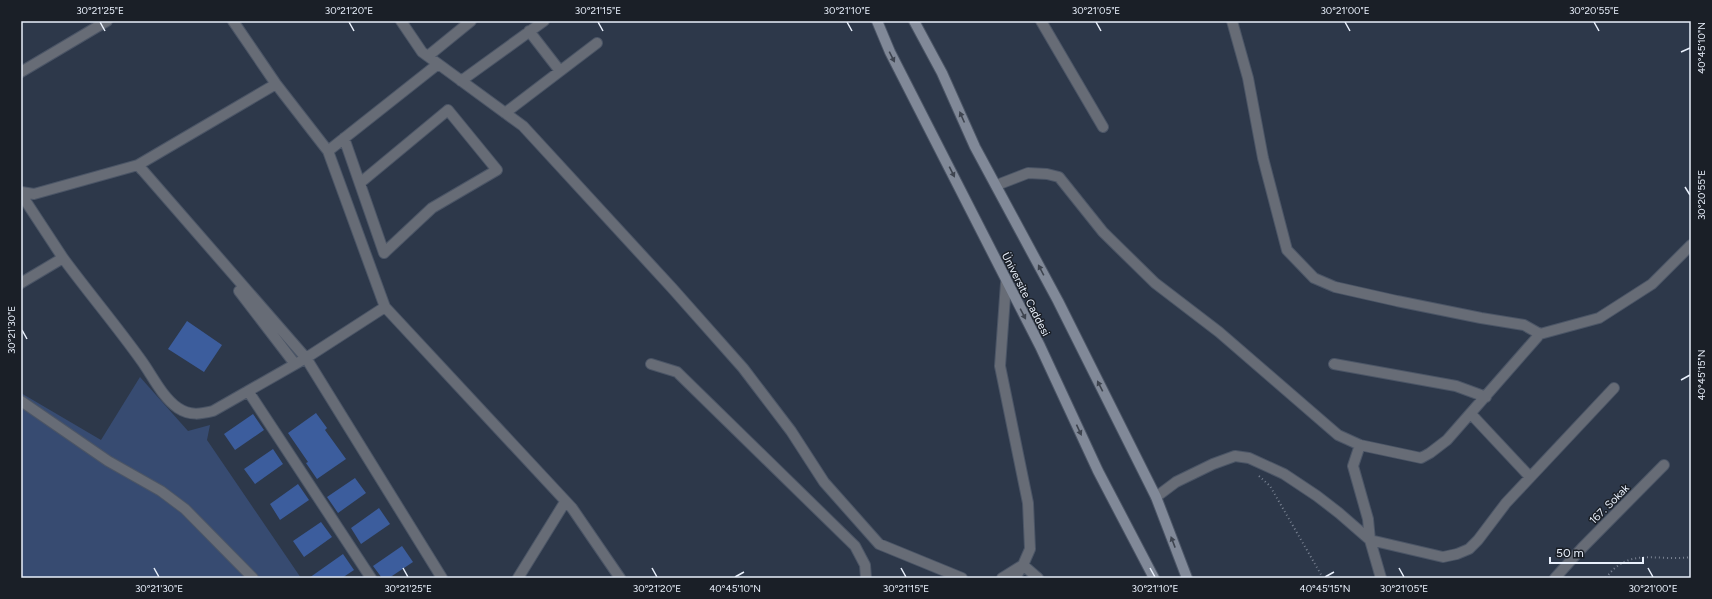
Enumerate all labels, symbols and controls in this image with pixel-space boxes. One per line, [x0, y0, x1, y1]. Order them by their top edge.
text: 30°21'25"E [76, 4, 124, 17]
text: 30°21'20"E [325, 4, 373, 17]
text: 30°21'15"E [575, 4, 621, 17]
text: 30°21'10"E [824, 4, 871, 17]
text: 30°21'05"E [1072, 4, 1120, 17]
text: 30°21'00"E [1320, 4, 1370, 17]
text: 30°20'55"E [1569, 4, 1619, 17]
text: 40°45'10"N [1695, 22, 1708, 74]
one-way arrow [889, 51, 896, 62]
one-way arrow [959, 112, 965, 123]
one-way arrow [949, 166, 955, 178]
text: 30°20'55"E [1695, 170, 1708, 220]
street label: Üniversite Caddesi [999, 250, 1053, 338]
one-way arrow [1038, 264, 1044, 276]
text: 30°21'30"E [5, 306, 18, 354]
one-way arrow [1019, 308, 1026, 319]
text: 40°45'15"N [1695, 349, 1708, 401]
one-way arrow [1097, 380, 1103, 392]
one-way arrow [1077, 425, 1083, 437]
street label: 167. Sokak [1587, 481, 1632, 527]
one-way arrow [1169, 535, 1175, 547]
scale bar [1550, 539, 1643, 565]
text: 50 m [1556, 546, 1584, 560]
text: 30°21'30"E [135, 582, 183, 595]
text: 30°21'25"E [384, 582, 432, 595]
text: 30°21'20"E [633, 582, 681, 595]
text: 40°45'10"N [709, 582, 761, 595]
text: 30°21'15"E [883, 582, 929, 595]
text: 30°21'10"E [1132, 582, 1179, 595]
text: 40°45'15"N [1299, 582, 1351, 595]
text: 30°21'05"E [1380, 582, 1428, 595]
text: 30°21'00"E [1628, 582, 1678, 595]

